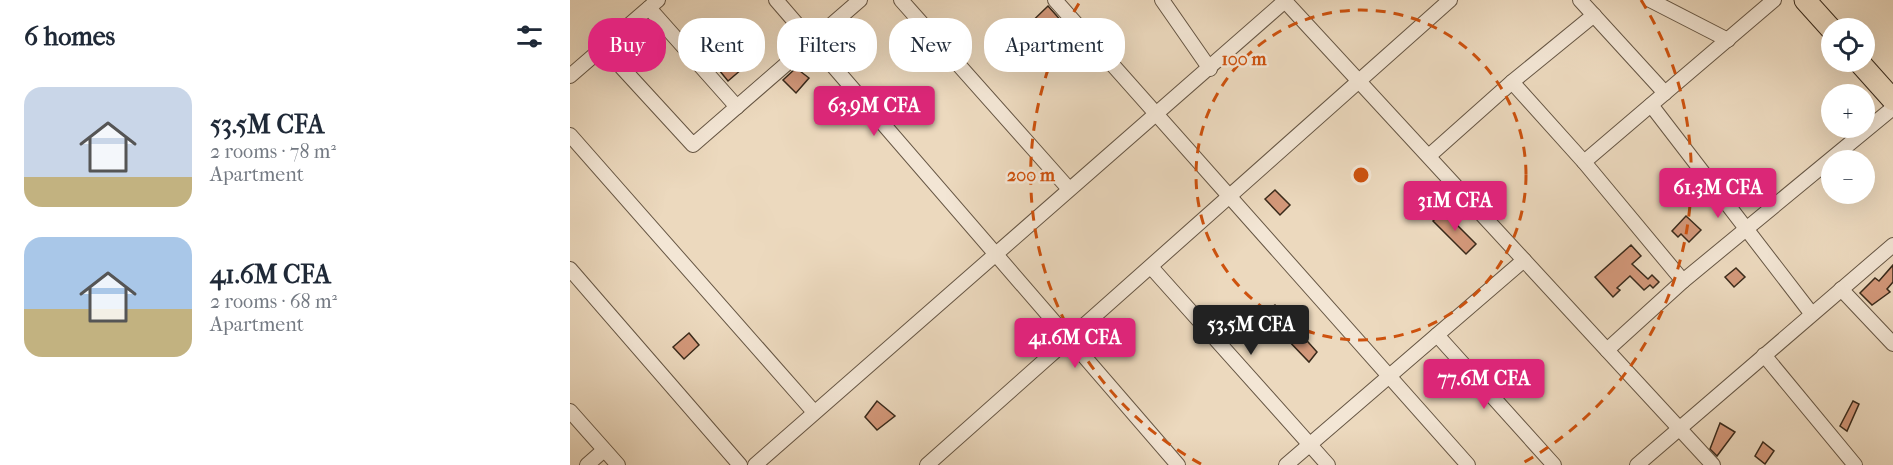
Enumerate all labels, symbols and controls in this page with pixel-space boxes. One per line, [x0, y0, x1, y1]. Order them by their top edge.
chip: Buy [588, 18, 666, 72]
chip: Rent [678, 18, 765, 72]
chip: Filters [777, 18, 877, 72]
chip: New [889, 18, 972, 72]
chip: Apartment [984, 18, 1125, 72]
map controls [1821, 18, 1875, 204]
button: locate [1821, 18, 1875, 72]
icon: filters [513, 20, 546, 53]
text: 6 homes [24, 21, 115, 52]
text: 100 m [1221, 49, 1268, 70]
button: + [1821, 84, 1875, 138]
pin: 63.9M CFA [805, 86, 943, 137]
text: 63.9M CFA [828, 94, 920, 117]
text: 53.5M CFA [210, 109, 324, 140]
icon: home [72, 111, 144, 183]
text: 2 rooms · 78 m² [210, 140, 336, 163]
button: − [1821, 150, 1875, 204]
text: Apartment [210, 163, 304, 186]
text: 200 m [1007, 165, 1056, 186]
centre of rings [1351, 165, 1371, 185]
pin: 61.3M CFA [1649, 168, 1787, 219]
text: 61.3M CFA [1673, 176, 1763, 199]
pin: 31M CFA [1400, 181, 1510, 232]
text: 31M CFA [1418, 189, 1492, 212]
text: 41.6M CFA [210, 259, 331, 290]
icon: home [72, 261, 144, 333]
text: 2 rooms · 68 m² [210, 290, 337, 313]
pin: 53.5M CFA [1182, 305, 1320, 356]
text: Apartment [210, 313, 304, 336]
text: 53.5M CFA [1207, 313, 1295, 336]
pin: 41.6M CFA [1006, 318, 1144, 369]
text: 41.6M CFA [1028, 326, 1122, 349]
pin: 77.6M CFA [1415, 359, 1553, 410]
text: 77.6M CFA [1437, 367, 1531, 390]

